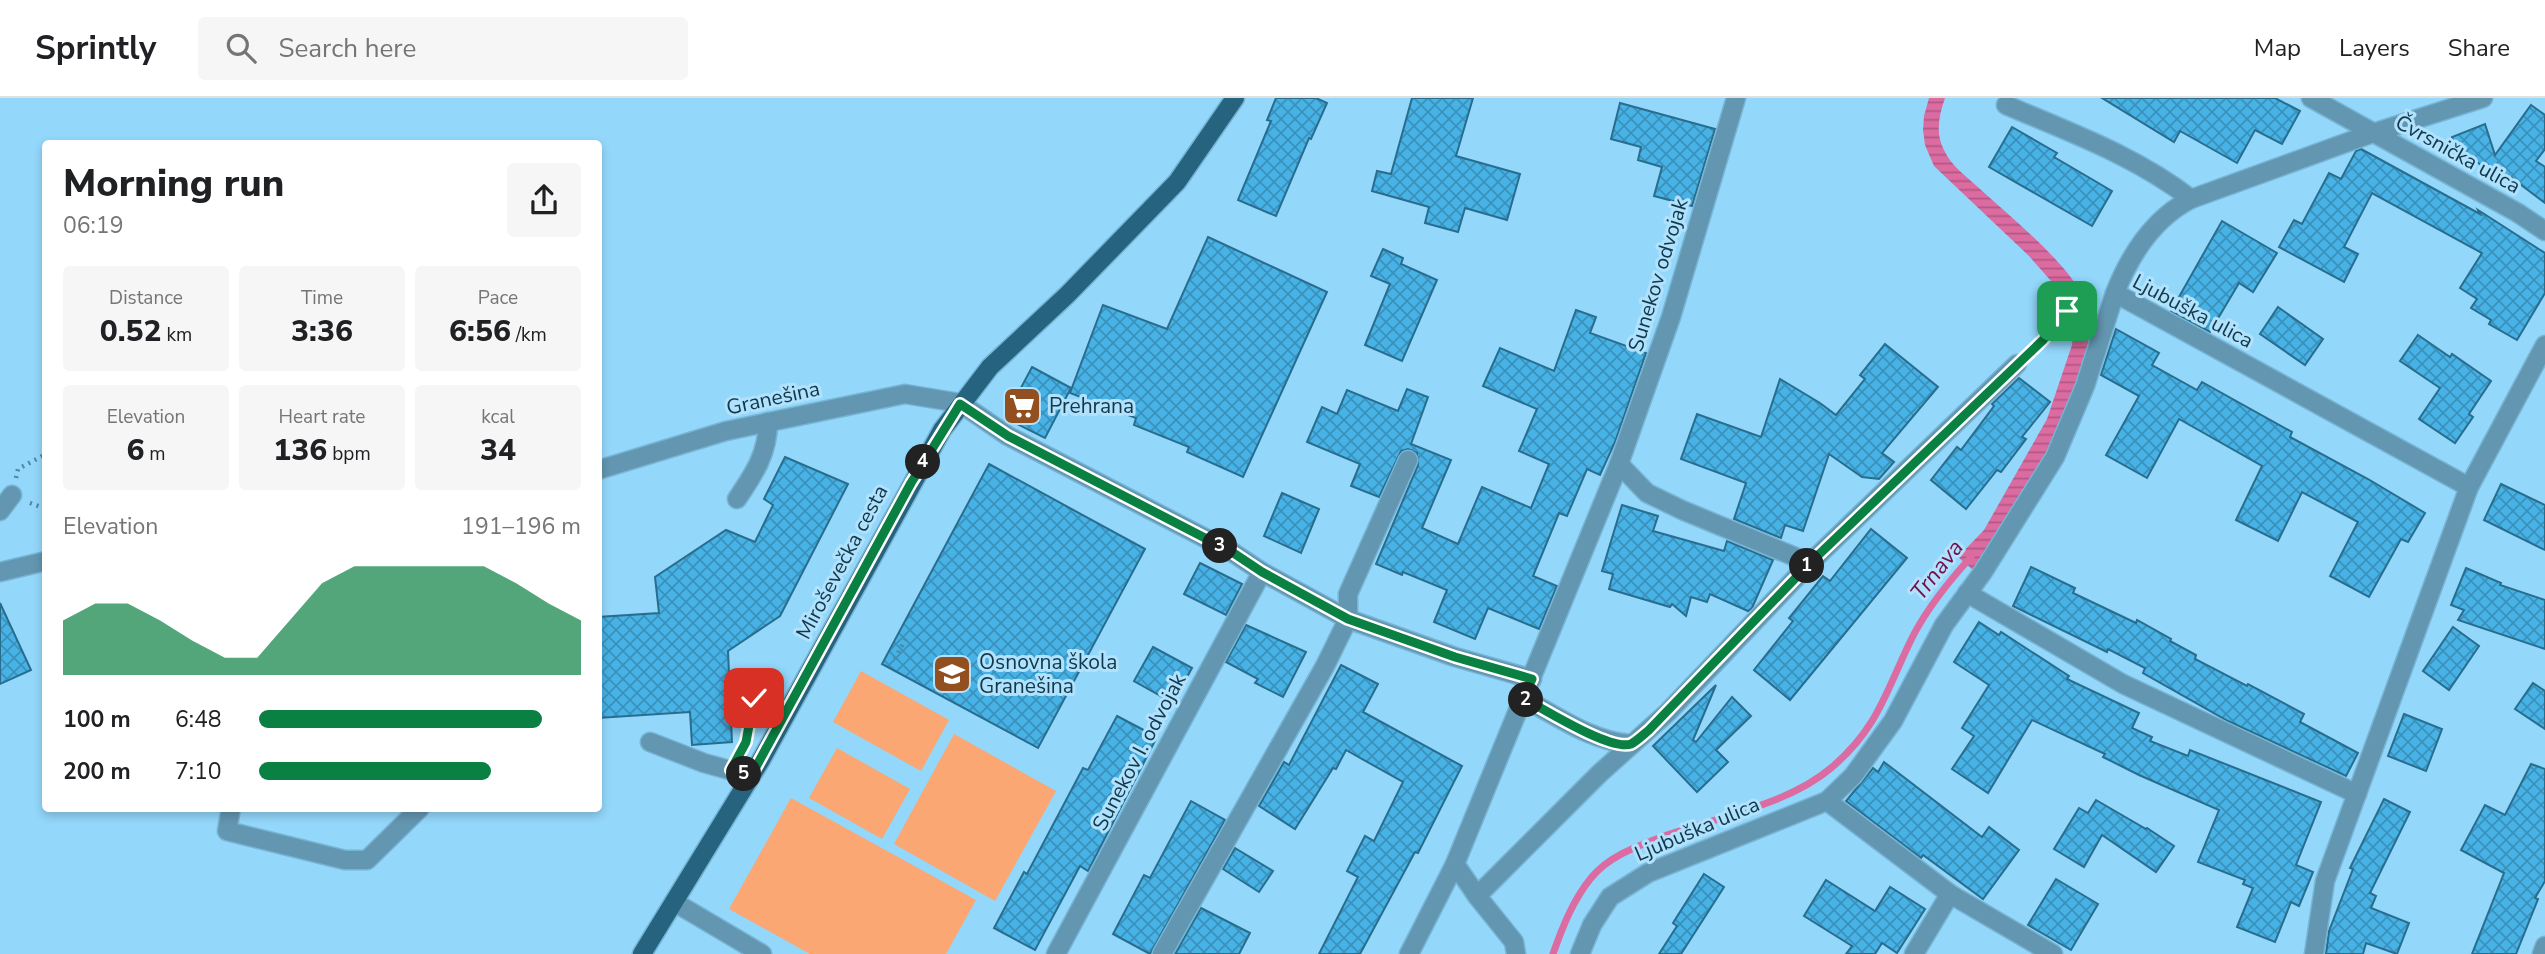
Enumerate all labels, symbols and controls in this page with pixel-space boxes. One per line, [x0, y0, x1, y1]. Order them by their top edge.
search box [198, 17, 688, 80]
text: Sprintly [35, 26, 156, 71]
icon: search [222, 29, 260, 67]
text: Search here [278, 31, 416, 66]
text: Map [2254, 32, 2301, 64]
text: Layers [2339, 32, 2410, 64]
text: Share [2448, 32, 2510, 64]
street label: Čvrsnička ulica [2390, 108, 2526, 200]
text: Morning run [63, 158, 284, 209]
button: share [507, 163, 581, 237]
street label: Sunekov odvojak [1621, 195, 1695, 355]
text: 06:19 [63, 210, 123, 241]
street label: Ljubuška ulica [2128, 267, 2258, 355]
pin [2037, 281, 2097, 341]
text: Distance [109, 285, 183, 311]
text: Time [301, 285, 343, 311]
text: Pace [478, 285, 518, 311]
icon: arrive [2048, 292, 2086, 330]
text: 0.52 [100, 311, 162, 352]
text: 3:36 [291, 311, 353, 352]
text: 6:56 [449, 311, 511, 352]
text: km [162, 322, 192, 348]
text: /km [511, 322, 547, 348]
street label: Granešina [724, 374, 822, 422]
supermarket icon: Prehrana [1001, 385, 1043, 427]
place label: Prehrana [1049, 392, 1134, 420]
text: Elevation [107, 404, 185, 430]
text: Heart rate [279, 404, 365, 430]
text: kcal [481, 404, 515, 430]
text: 6 [126, 430, 144, 471]
text: 136 [273, 430, 327, 471]
text: 34 [480, 430, 516, 471]
text: m [144, 441, 166, 467]
text: bpm [327, 441, 371, 467]
pin: 4 [906, 444, 940, 480]
text: 4 [917, 448, 928, 474]
street label: Miroševečka cesta [790, 480, 894, 644]
text: Elevation [63, 511, 158, 542]
text: 191–196 m [461, 511, 581, 542]
pin: 3 [1202, 528, 1238, 564]
text: 3 [1214, 532, 1225, 558]
water label: Trnava [1903, 533, 1971, 607]
pin: 1 [1790, 548, 1825, 584]
text: 1 [1801, 552, 1812, 578]
place label: Osnovna škola Granešina [979, 648, 1117, 700]
school or university icon: Osnovna škola Granešina [931, 653, 973, 695]
pin [724, 668, 784, 728]
street label: Sunekov I. odvojak [1086, 668, 1192, 835]
icon: check [735, 679, 773, 717]
pin: 2 [1508, 682, 1544, 718]
text: 2 [1520, 686, 1531, 712]
text: 100 m [63, 704, 131, 735]
text: 6:48 [175, 704, 222, 735]
text: 200 m [63, 756, 131, 787]
text: 7:10 [175, 756, 222, 787]
pin: 5 [726, 756, 762, 792]
text: 5 [738, 760, 749, 786]
street label: Ljubuška ulica [1630, 790, 1764, 868]

